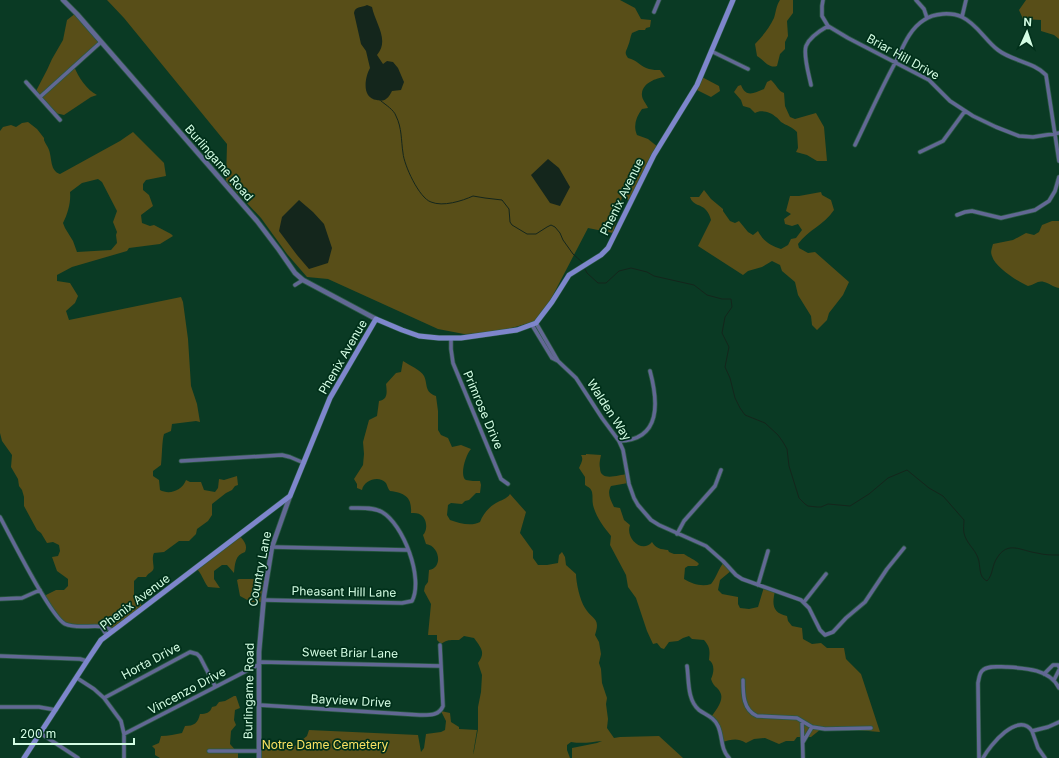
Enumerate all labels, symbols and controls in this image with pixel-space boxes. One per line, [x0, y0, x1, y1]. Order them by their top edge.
north arrow [1007, 12, 1047, 52]
text: N [1023, 15, 1032, 29]
street label: Briar Hill Drive [864, 30, 942, 83]
street label: Burlingame Road [182, 121, 257, 204]
street label: Phenix Avenue [596, 156, 647, 238]
street label: Phenix Avenue [315, 317, 370, 397]
street label: Primrose Drive [460, 368, 507, 451]
street label: Walden Way [584, 376, 635, 443]
street label: Country Lane [245, 530, 274, 608]
street label: Phenix Avenue [97, 570, 173, 633]
street label: Pheasant Hill Lane [292, 583, 396, 600]
street label: Horta Drive [119, 639, 183, 682]
street label: Burlingame Road [240, 643, 257, 739]
street label: Sweet Briar Lane [302, 644, 398, 661]
street label: Vincenzo Drive [145, 664, 228, 717]
street label: Bayview Drive [310, 691, 392, 710]
scale bar [14, 720, 134, 746]
text: 200 m [20, 726, 56, 741]
park label: Notre Dame Cemetery [262, 737, 389, 752]

